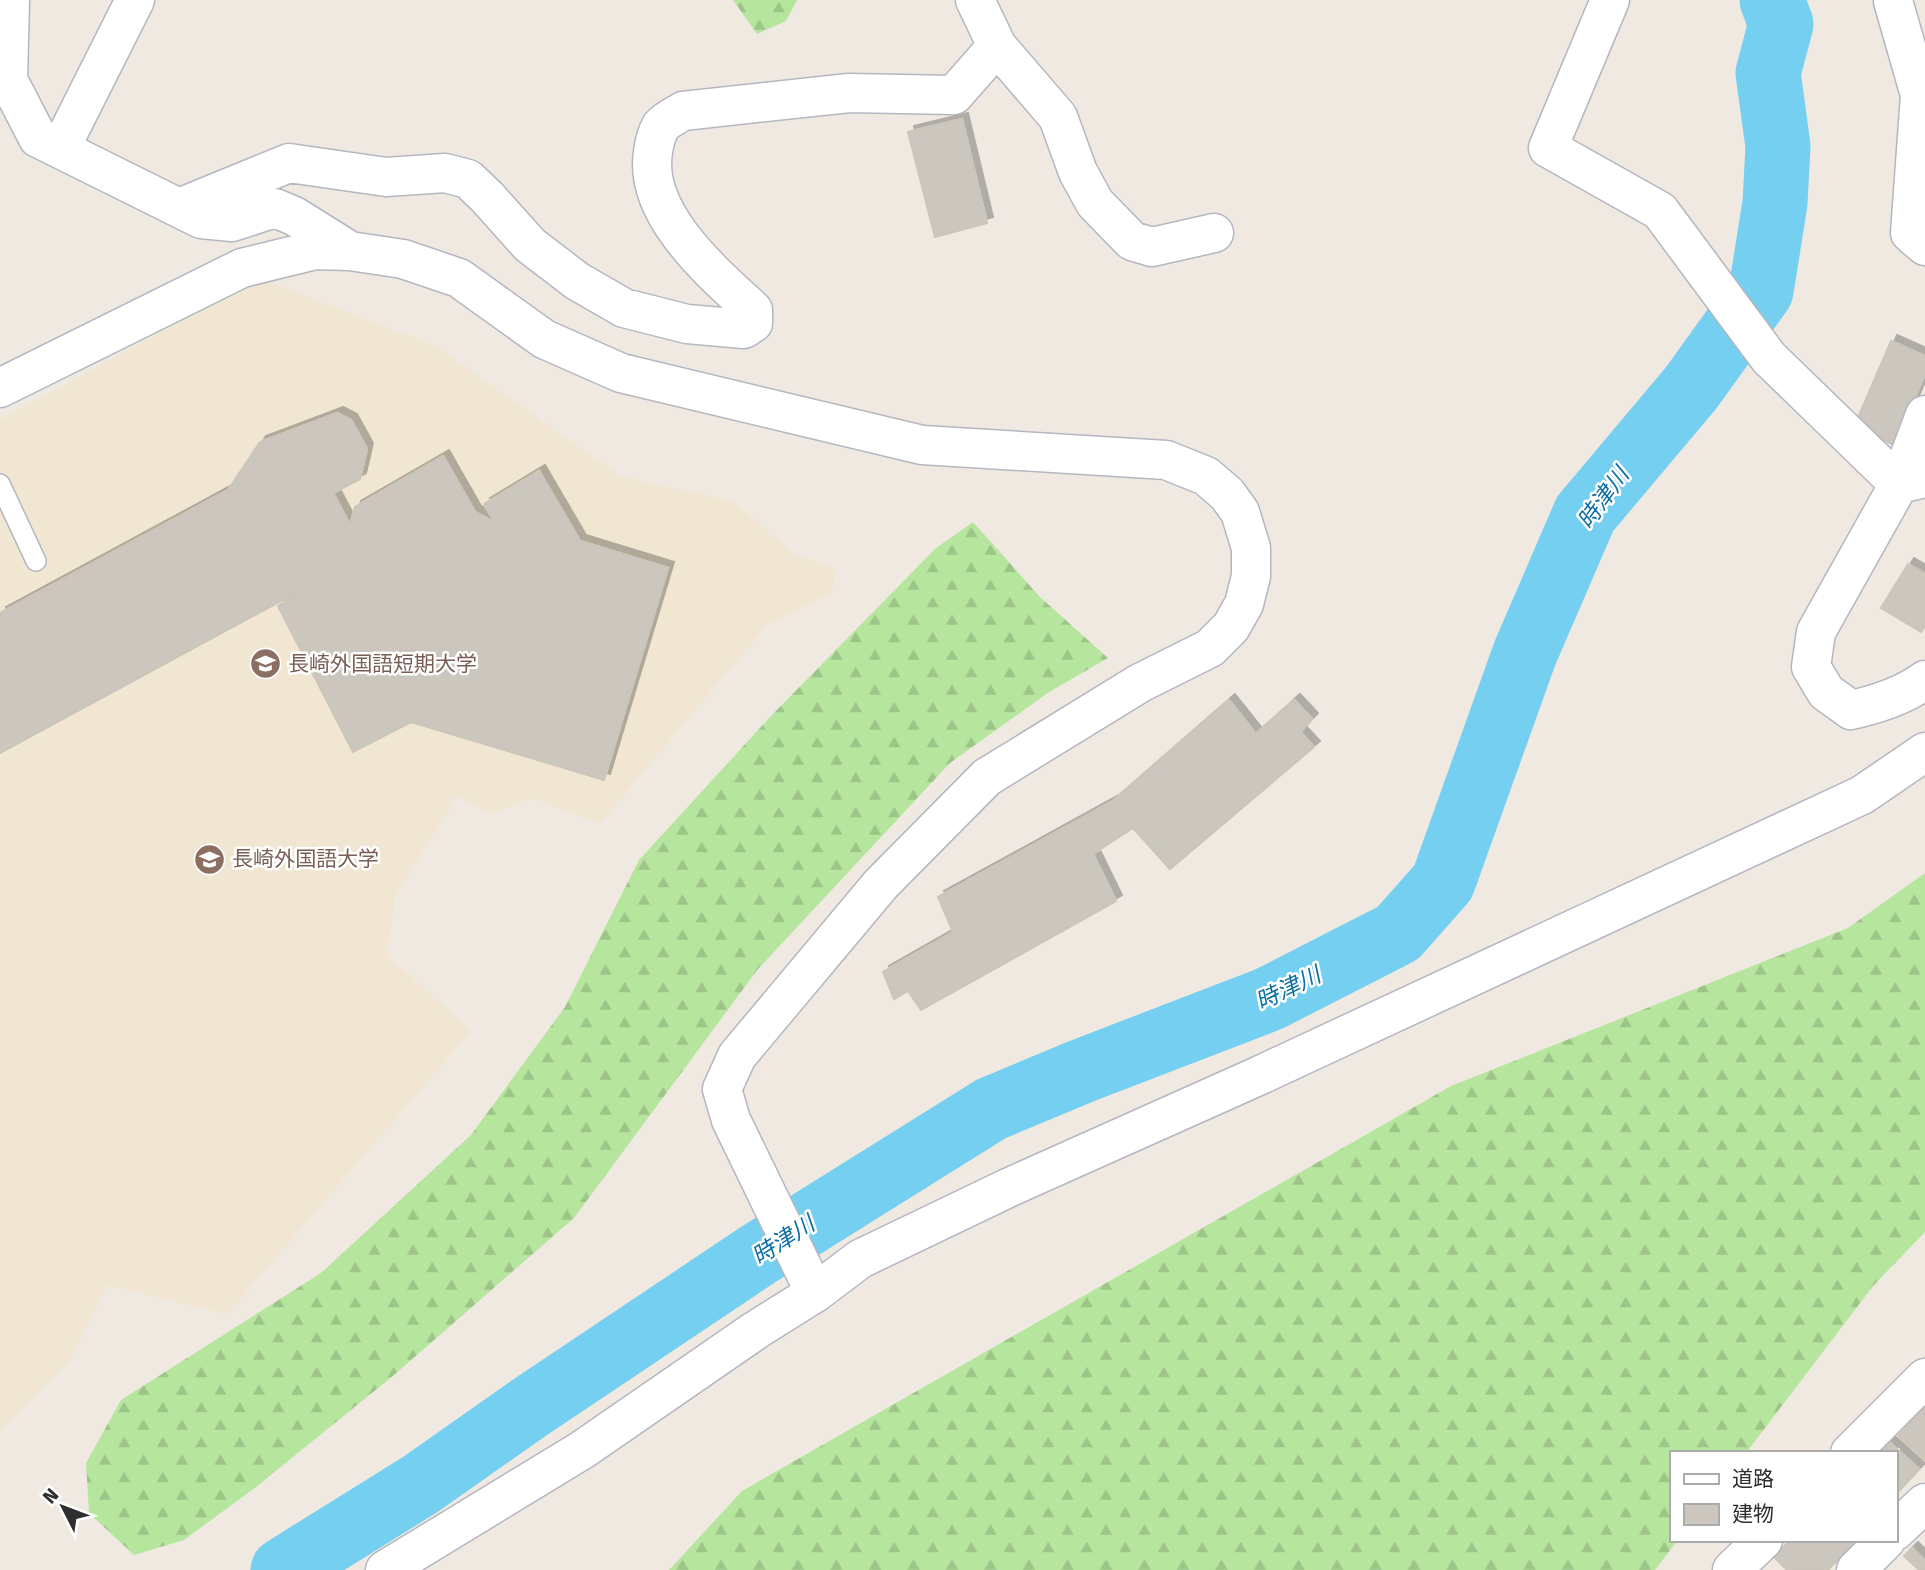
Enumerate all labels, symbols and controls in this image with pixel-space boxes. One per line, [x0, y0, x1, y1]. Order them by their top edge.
water label: 時津川 [1571, 459, 1636, 534]
school or university icon: 長崎外国語短期大学 [248, 647, 282, 681]
place label: 長崎外国語短期大学 [288, 651, 477, 677]
school or university icon: 長崎外国語大学 [192, 842, 226, 876]
place label: 長崎外国語大学 [232, 846, 379, 872]
water label: 時津川 [1251, 959, 1328, 1016]
water label: 時津川 [746, 1208, 822, 1271]
legend [1670, 1451, 1897, 1542]
text: 道路 [1732, 1466, 1774, 1492]
north arrow [28, 1472, 98, 1542]
text: N [38, 1484, 64, 1508]
text: 建物 [1732, 1501, 1774, 1527]

